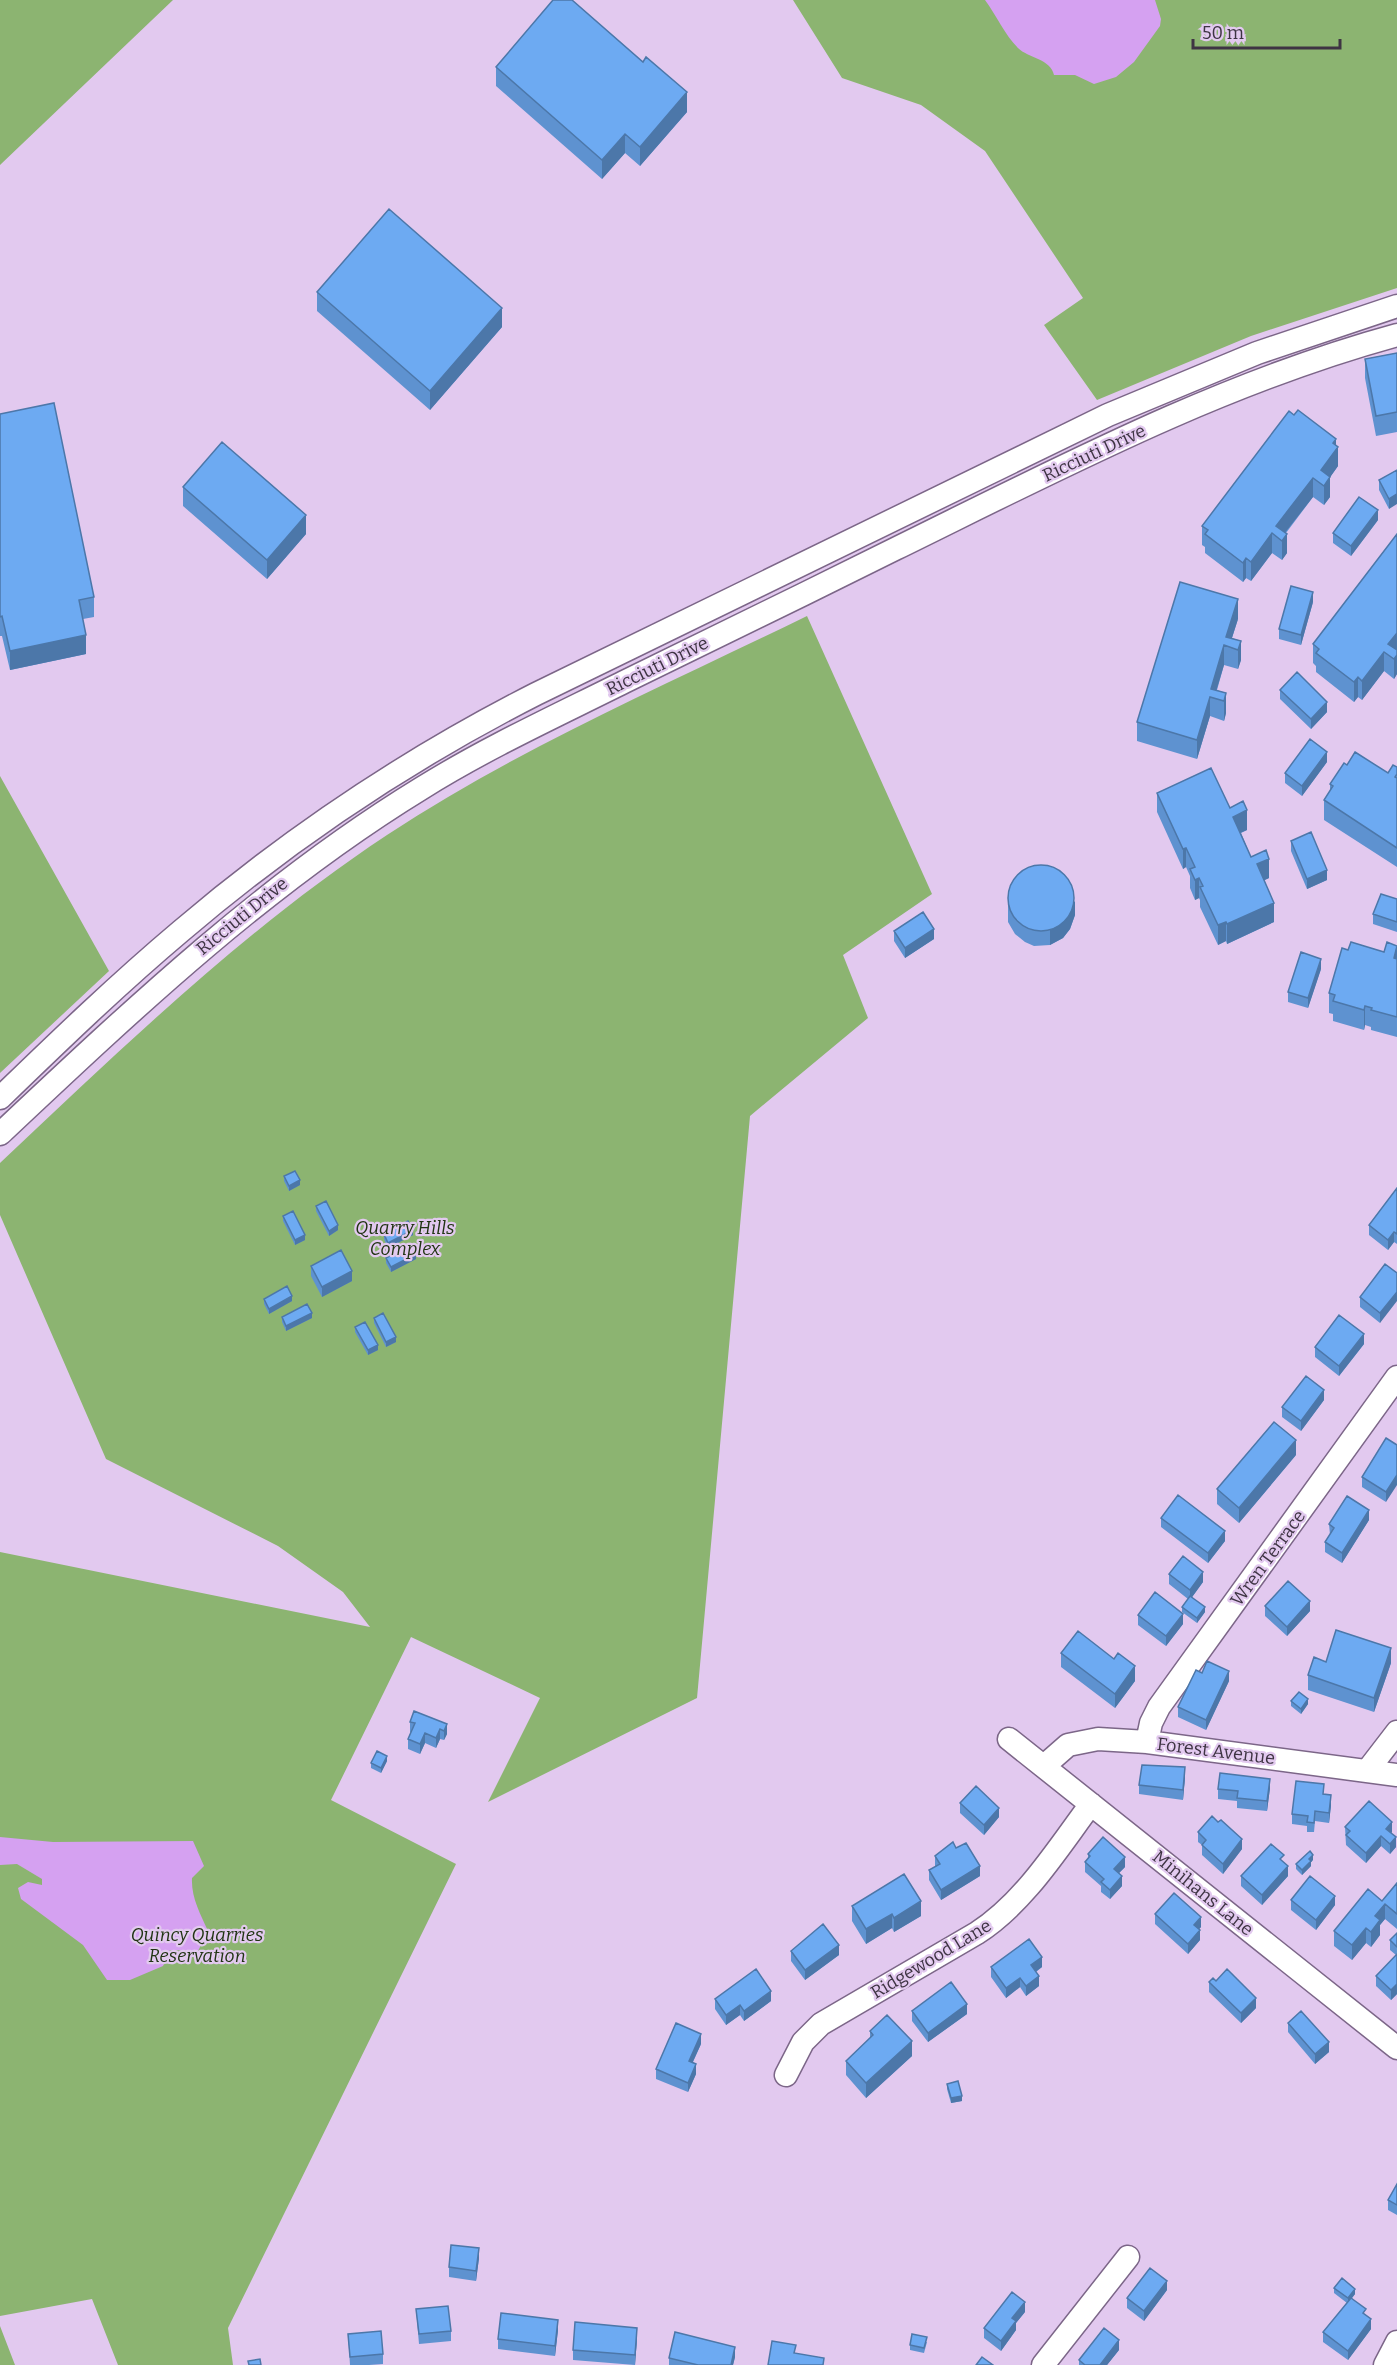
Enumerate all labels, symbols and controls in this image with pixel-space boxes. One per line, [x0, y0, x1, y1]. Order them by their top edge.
scale bar [1193, 12, 1340, 50]
text: 50 m [1202, 22, 1244, 44]
street label: Ricciuti Drive [1039, 420, 1149, 486]
street label: Ricciuti Drive [602, 632, 712, 700]
street label: Ricciuti Drive [192, 872, 292, 960]
park label: Quarry Hills Complex [355, 1217, 455, 1260]
street label: Wren Terrace [1226, 1506, 1310, 1610]
street label: Forest Avenue [1156, 1733, 1276, 1769]
street label: Minihans Lane [1148, 1846, 1258, 1940]
street label: Ridgewood Lane [867, 1914, 995, 2004]
park label: Quincy Quarries Reservation [131, 1924, 264, 1967]

